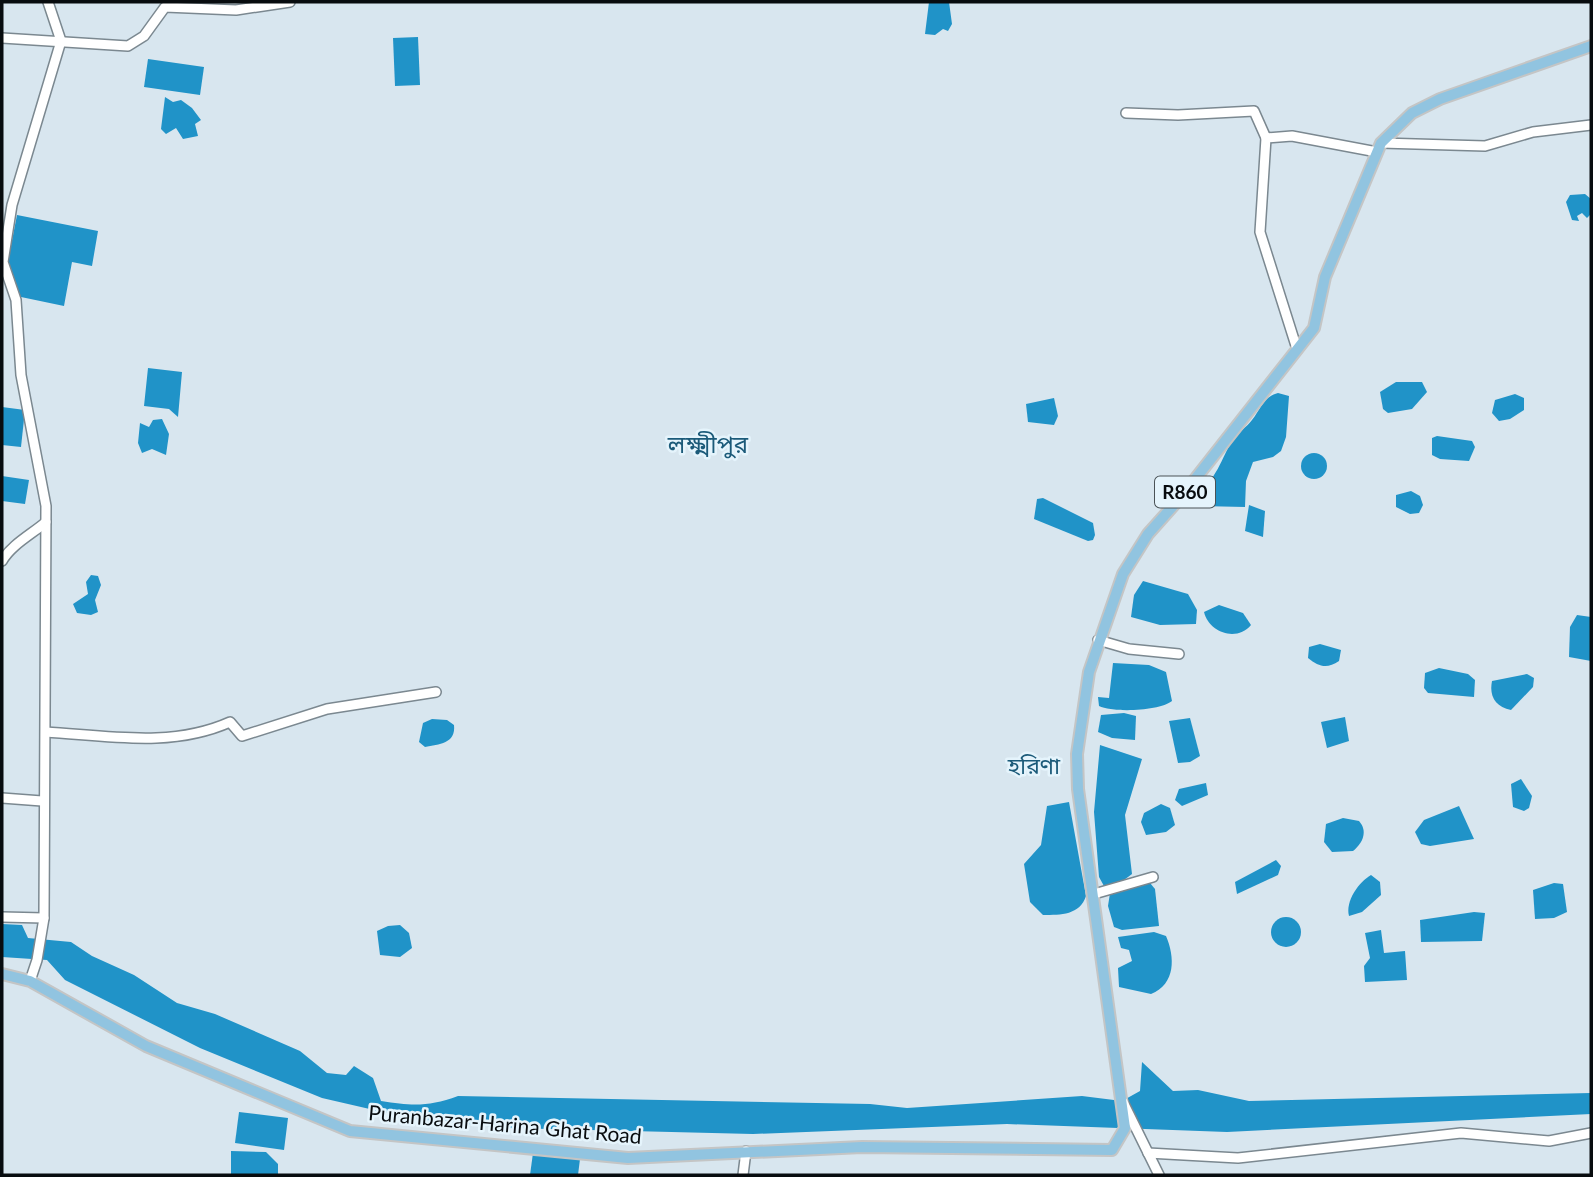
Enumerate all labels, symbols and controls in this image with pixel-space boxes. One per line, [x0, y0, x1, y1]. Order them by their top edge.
district label: লক্ষ্মীপুর [667, 429, 749, 459]
road number: R860 [1155, 477, 1215, 508]
district label: হরিণা [1007, 751, 1061, 779]
street label: Puranbazar-Harina Ghat Road [368, 1099, 643, 1148]

